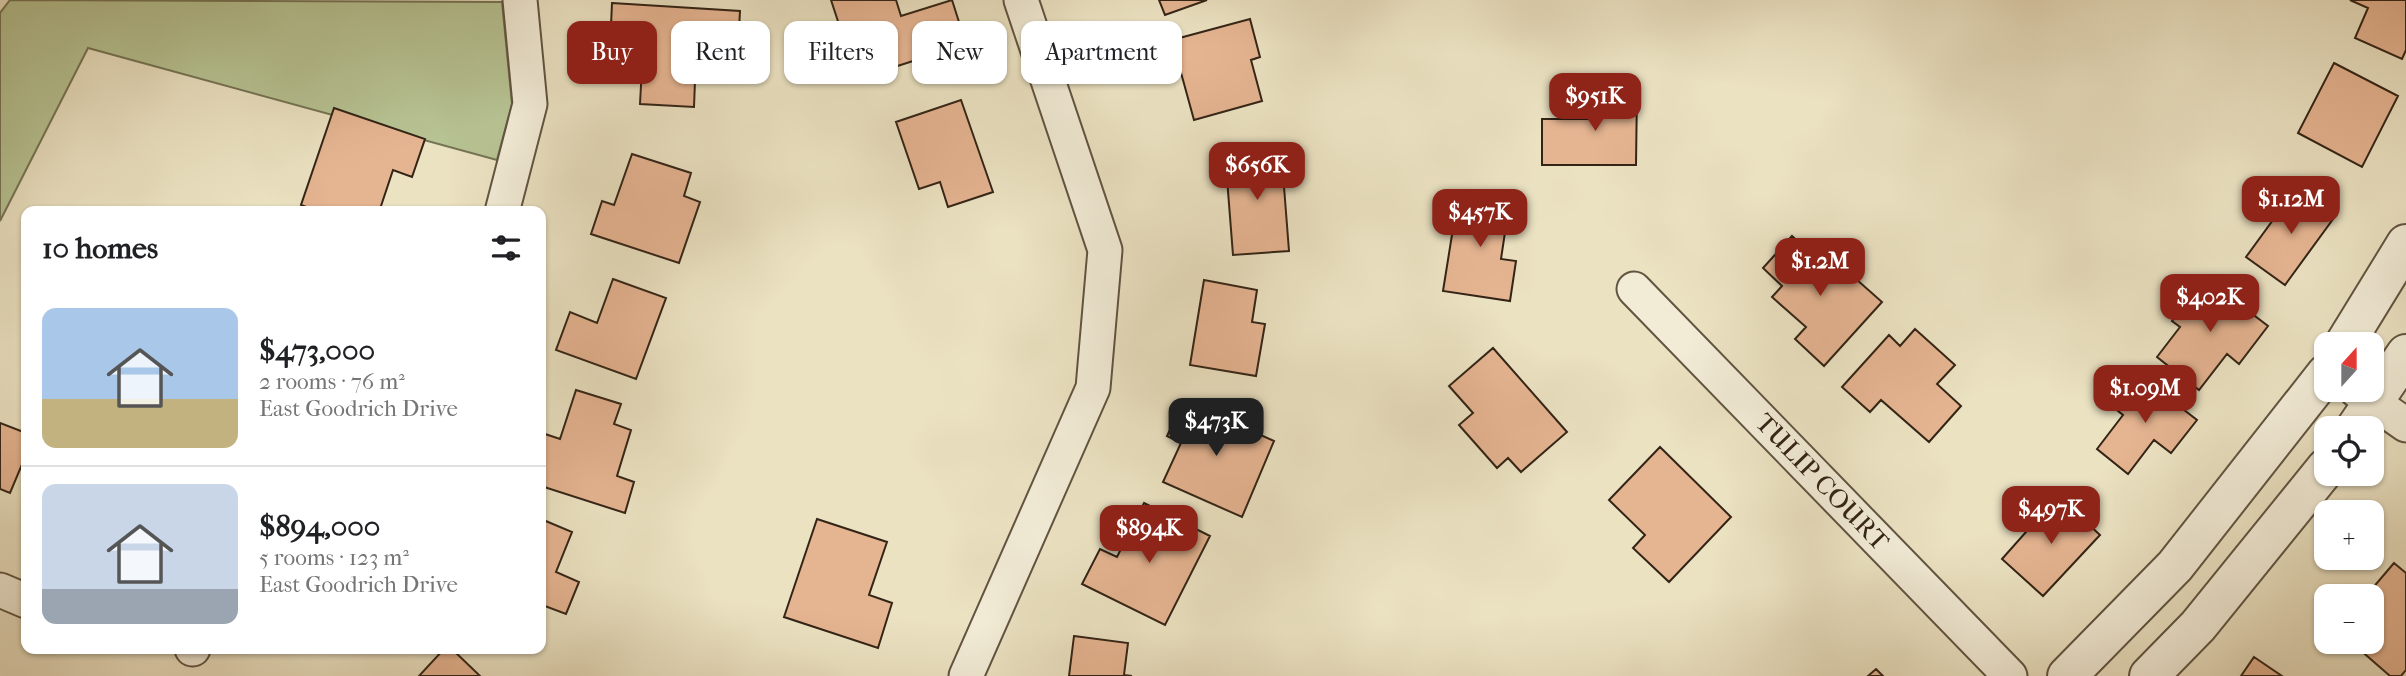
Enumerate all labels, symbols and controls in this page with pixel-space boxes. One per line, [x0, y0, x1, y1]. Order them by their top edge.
chip: Buy [567, 21, 657, 84]
chip: Rent [671, 21, 770, 84]
chip: Filters [784, 21, 898, 84]
chip: New [912, 21, 1007, 84]
chip: Apartment [1021, 21, 1182, 84]
pin: $951K [1546, 74, 1644, 133]
text: $951K [1565, 82, 1625, 109]
pin: $656K [1208, 142, 1306, 202]
text: $656K [1225, 151, 1289, 178]
pin: $1.12M [2234, 176, 2348, 236]
text: $1.12M [2258, 185, 2324, 212]
pin: $457K [1431, 190, 1529, 249]
text: $457K [1448, 198, 1512, 225]
icon: filters [487, 229, 525, 267]
text: 10 homes [42, 231, 158, 266]
pin: $1.2M [1771, 238, 1869, 298]
text: $1.2M [1791, 247, 1849, 274]
pin: $402K [2161, 274, 2259, 334]
text: $402K [2176, 283, 2244, 310]
north arrow [2314, 332, 2384, 402]
map controls [2314, 332, 2384, 654]
text: $473,000 [259, 333, 375, 368]
icon: home [98, 336, 182, 420]
pin: $1.09M [2088, 366, 2202, 425]
text: 2 rooms · 76 m² [259, 368, 405, 395]
text: $1.09M [2109, 374, 2181, 401]
text: East Goodrich Drive [259, 395, 458, 422]
pin: $473K [1167, 398, 1265, 458]
text: $473K [1185, 407, 1247, 434]
street label: TULIP COURT [1749, 407, 1895, 557]
button: locate [2314, 416, 2384, 486]
pin: $497K [2002, 486, 2100, 546]
text: $497K [2018, 495, 2084, 522]
button: + [2314, 500, 2384, 570]
pin: $894K [1100, 505, 1198, 565]
text: $894,000 [259, 509, 380, 544]
icon: home [98, 512, 182, 596]
text: $894K [1116, 514, 1182, 541]
text: 5 rooms · 123 m² [259, 544, 409, 571]
text: East Goodrich Drive [259, 571, 458, 598]
button: − [2314, 584, 2384, 654]

